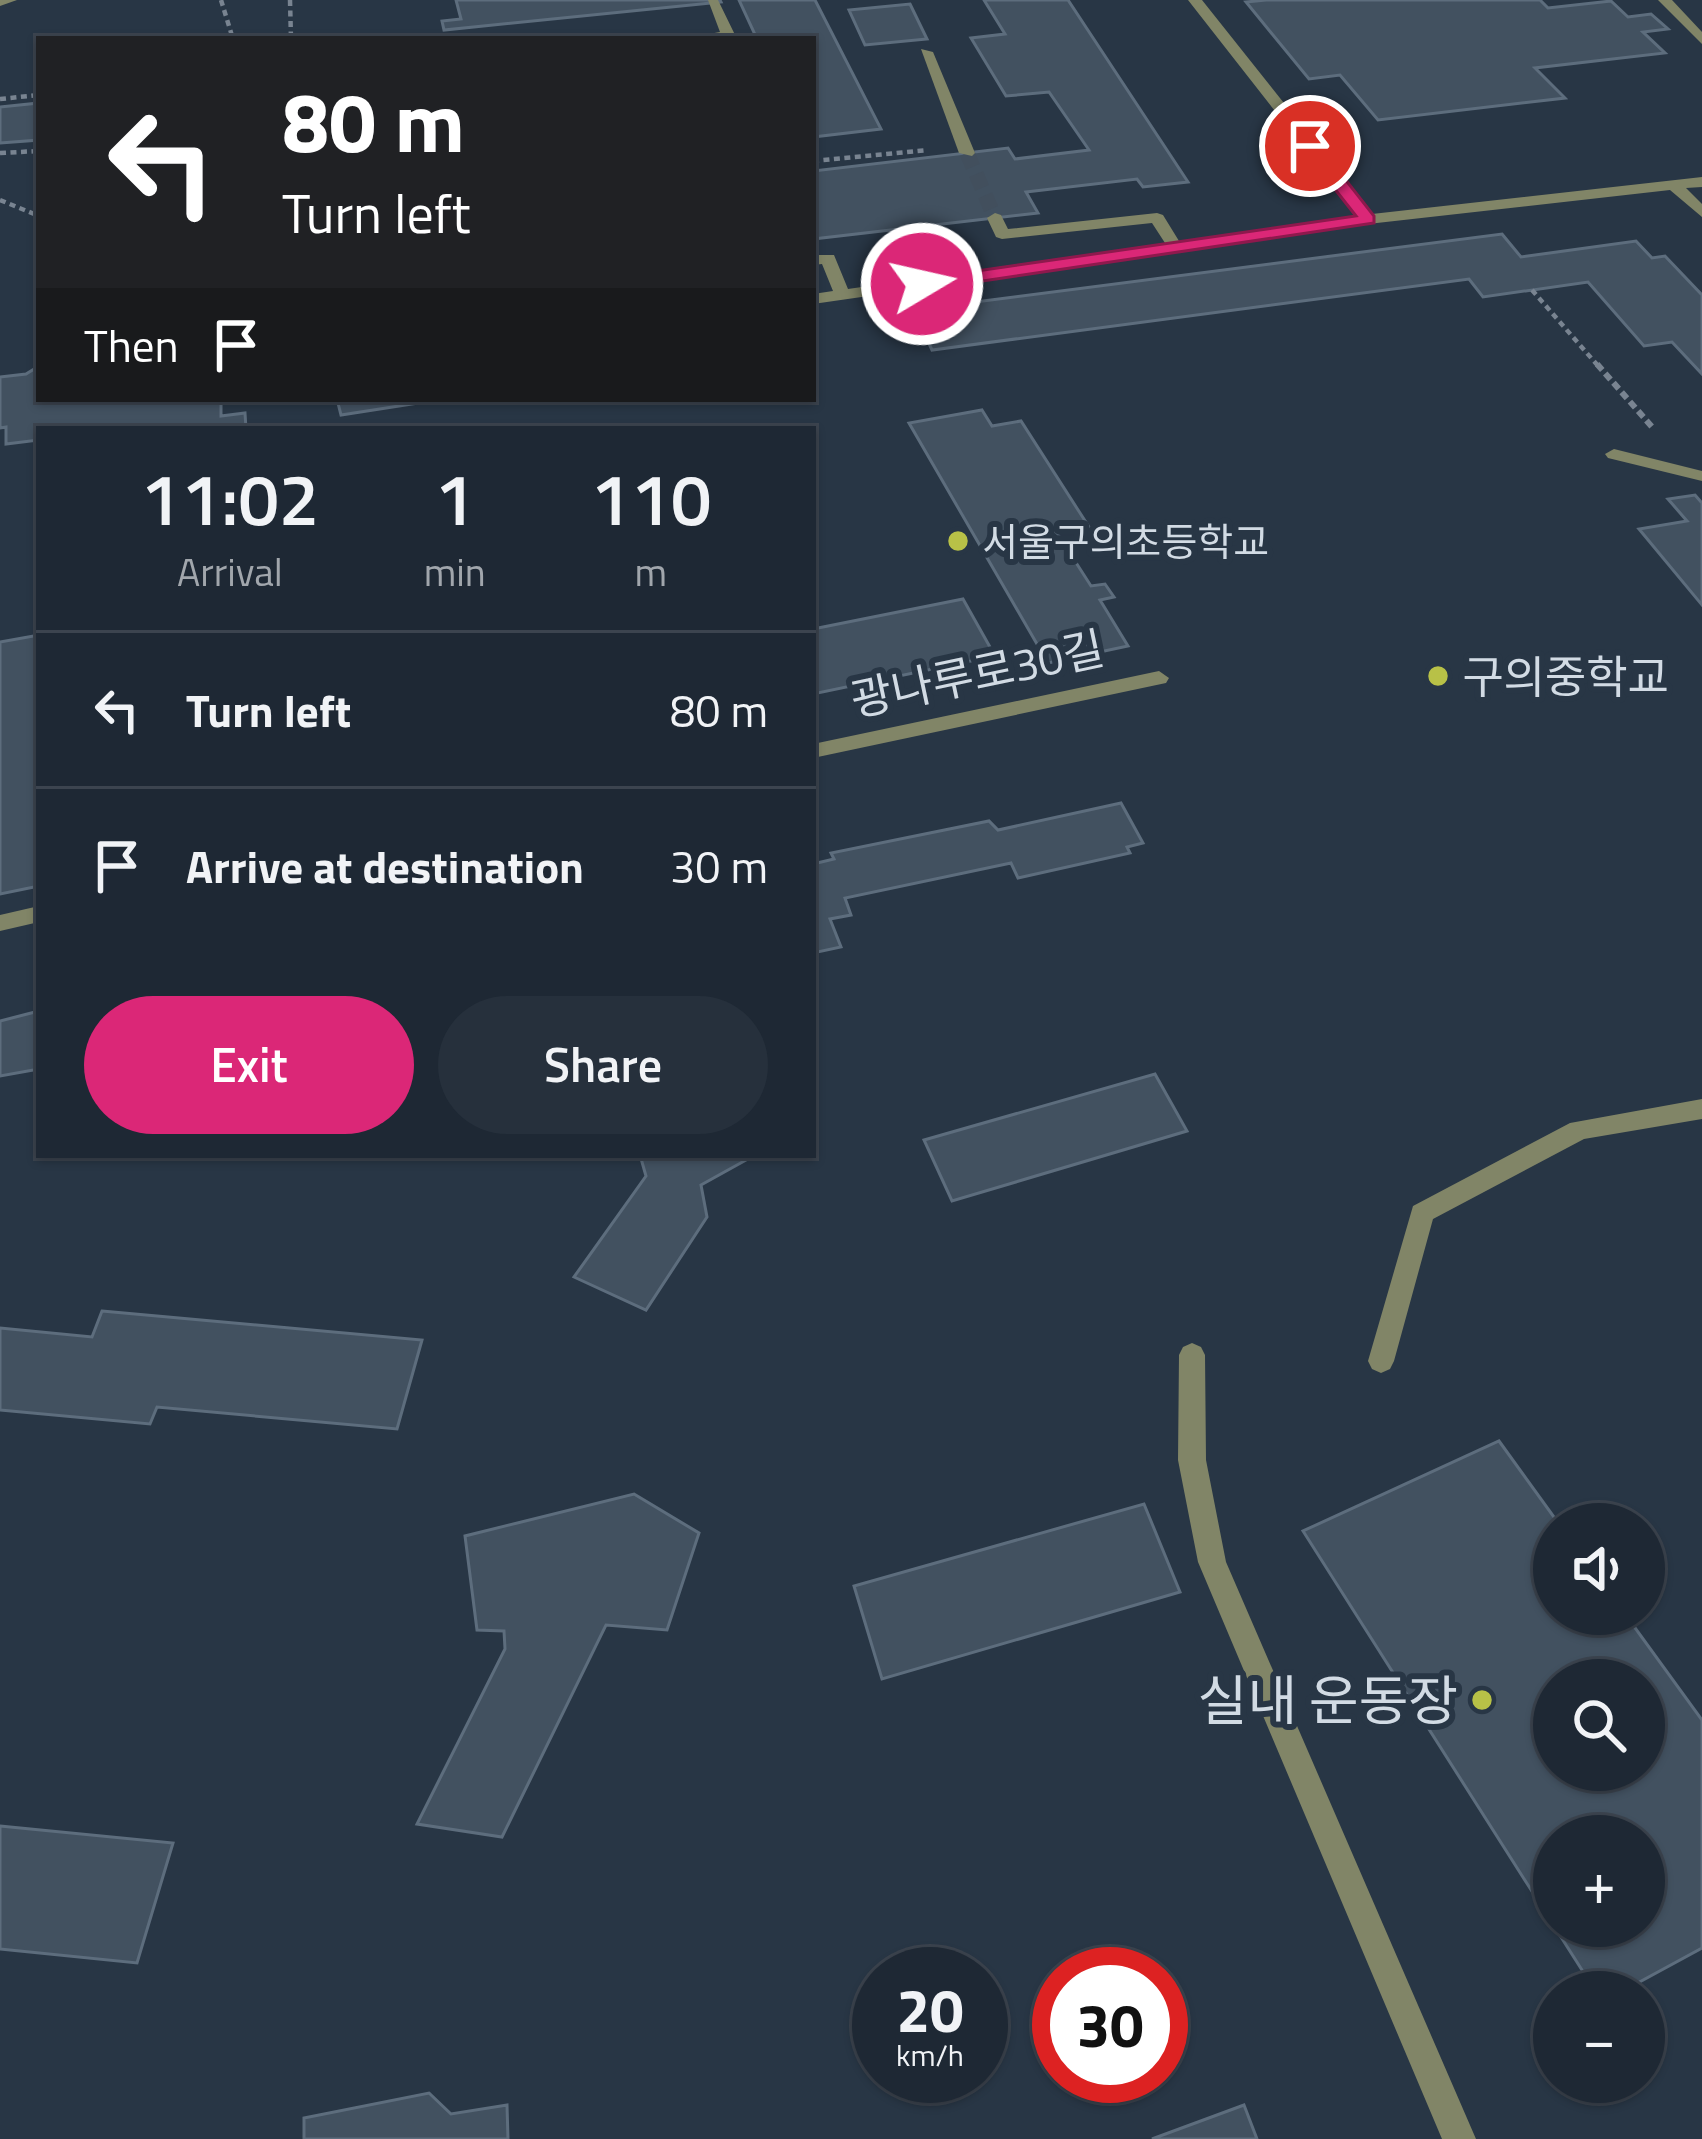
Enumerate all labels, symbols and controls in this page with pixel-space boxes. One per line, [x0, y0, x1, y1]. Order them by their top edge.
text: 80 m [282, 57, 465, 185]
icon: left [84, 84, 240, 240]
pin [1259, 95, 1361, 197]
icon: arrive [1277, 113, 1343, 179]
text: Turn left [282, 172, 471, 254]
position arrow [859, 221, 985, 347]
text: Then [84, 311, 179, 379]
icon: arrive [203, 312, 269, 378]
text: 11:02 [141, 443, 319, 553]
text: 1 [435, 443, 475, 553]
text: 110 [590, 443, 711, 553]
place label: 서울구의초등학교 [982, 512, 1269, 571]
marker: 서울구의초등학교 [945, 528, 971, 554]
text: Arrival [177, 542, 283, 601]
text: min [424, 542, 486, 601]
text: m [635, 542, 667, 601]
street label: 광나루로30길 [844, 613, 1110, 733]
place label: 구의중학교 [1462, 642, 1669, 710]
marker: 구의중학교 [1425, 663, 1451, 689]
text: Turn left [186, 676, 351, 744]
text: 80 m [670, 676, 768, 744]
icon: left [84, 677, 150, 743]
text: Arrive at destination [186, 832, 584, 900]
text: 30 m [670, 832, 768, 900]
icon: arrive [84, 833, 150, 899]
button: Exit [84, 996, 414, 1134]
button: Share [438, 996, 768, 1134]
map controls [1533, 1503, 1665, 2103]
button: sound [1533, 1503, 1665, 1635]
place label: 실내 운동장 [1198, 1659, 1458, 1741]
button: search [1533, 1659, 1665, 1791]
marker: 실내 운동장 [1469, 1687, 1495, 1713]
button: + [1533, 1815, 1665, 1947]
speed limit sign: 30 [1032, 1947, 1188, 2103]
text: 20 [896, 1964, 964, 2055]
button: − [1533, 1971, 1665, 2103]
text: km/h [896, 2032, 964, 2078]

